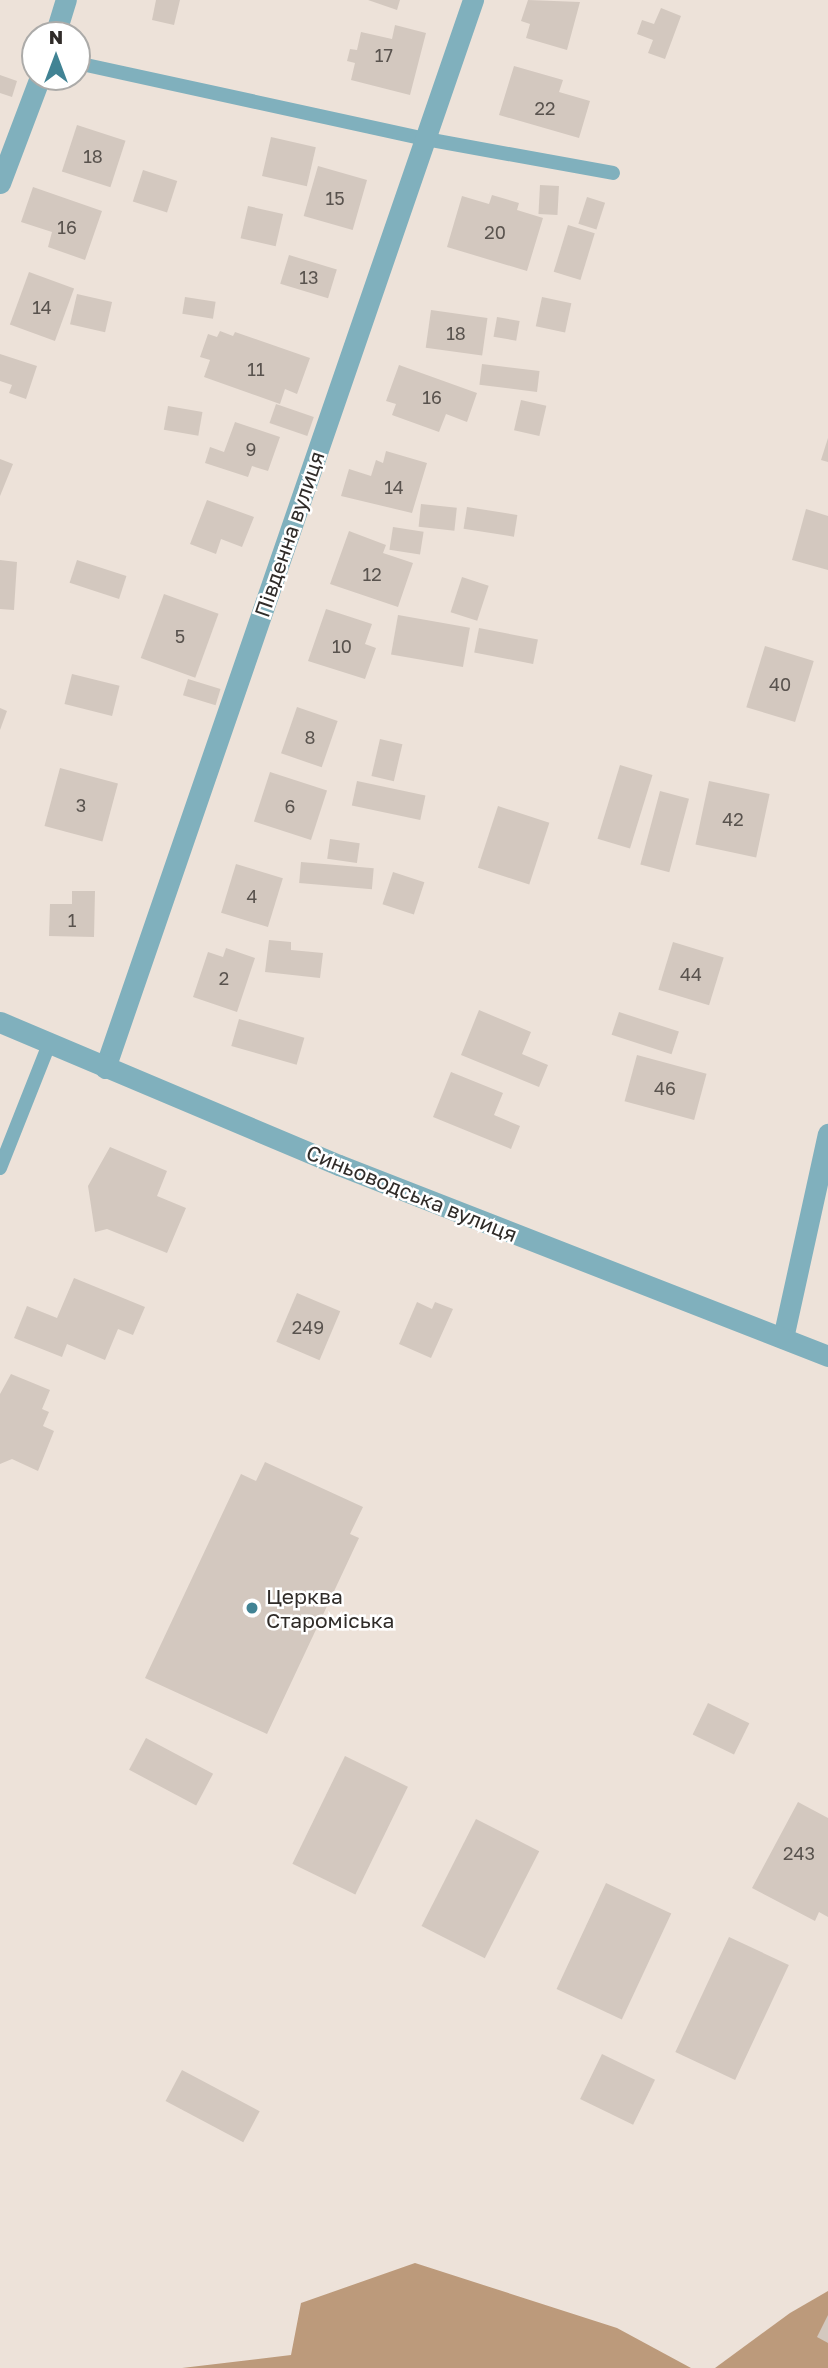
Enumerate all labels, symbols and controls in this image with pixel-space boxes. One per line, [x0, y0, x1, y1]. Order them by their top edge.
north arrow [21, 21, 91, 91]
text: N [49, 25, 63, 48]
house number: 17 [375, 44, 393, 66]
house number: 22 [535, 97, 555, 119]
house number: 18 [83, 145, 103, 167]
house number: 15 [325, 187, 345, 209]
house number: 16 [57, 216, 77, 238]
house number: 20 [484, 221, 506, 243]
house number: 13 [299, 266, 319, 288]
house number: 14 [32, 296, 52, 318]
house number: 18 [446, 322, 466, 344]
house number: 11 [247, 358, 265, 380]
house number: 16 [422, 386, 442, 408]
house number: 9 [246, 438, 256, 460]
street label: Південна вулиця [249, 448, 329, 620]
house number: 14 [384, 476, 404, 498]
house number: 12 [362, 563, 382, 585]
house number: 5 [175, 625, 185, 647]
house number: 10 [332, 635, 352, 657]
house number: 40 [769, 673, 791, 695]
house number: 8 [305, 726, 315, 748]
house number: 3 [76, 794, 86, 816]
house number: 6 [285, 795, 295, 817]
house number: 42 [722, 808, 744, 830]
house number: 4 [247, 885, 257, 907]
house number: 1 [68, 909, 76, 931]
house number: 44 [680, 963, 702, 985]
house number: 2 [219, 967, 229, 989]
house number: 46 [654, 1077, 676, 1099]
street label: Синьоводська вулиця [303, 1139, 521, 1247]
house number: 249 [292, 1316, 324, 1338]
place label: Церква Староміська [266, 1583, 394, 1633]
marker: Церква Староміська [244, 1600, 260, 1616]
house number: 243 [783, 1842, 815, 1864]

